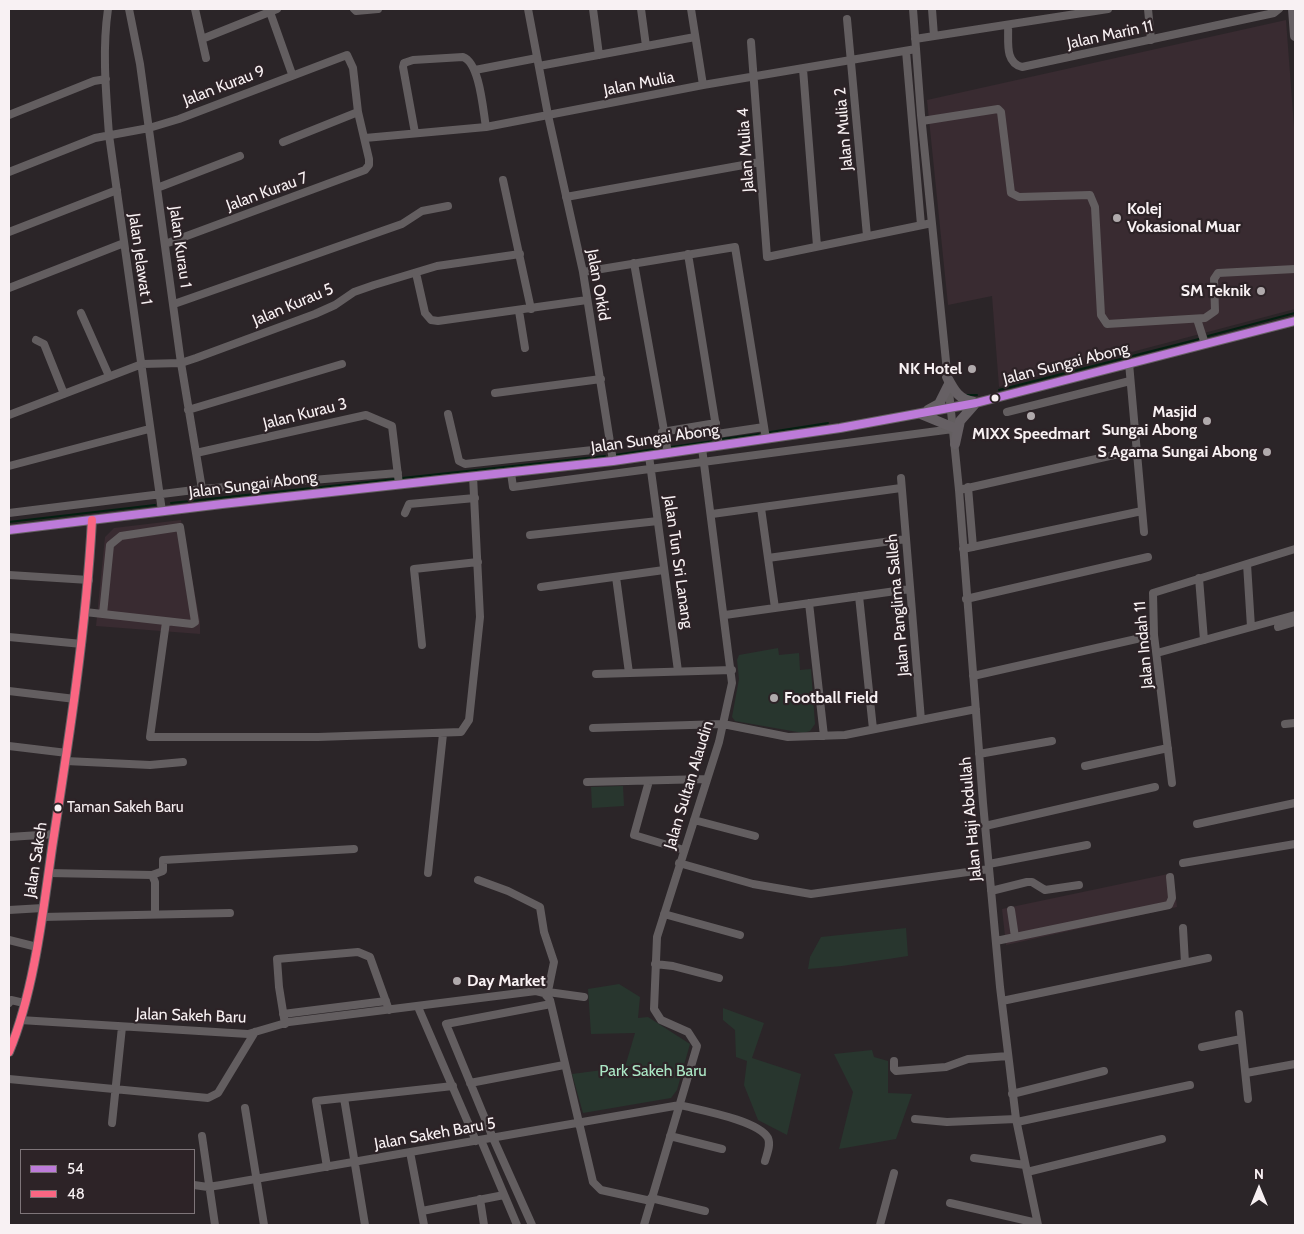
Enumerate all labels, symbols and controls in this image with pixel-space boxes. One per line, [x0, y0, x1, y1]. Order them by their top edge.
street label: Jalan Marin 11 [1065, 17, 1155, 53]
street label: Jalan Kurau 9 [180, 62, 268, 110]
street label: Jalan Mulia [602, 68, 676, 100]
street label: Jalan Mulia 2 [831, 87, 857, 171]
street label: Jalan Mulia 4 [733, 107, 759, 193]
street label: Jalan Kurau 7 [224, 168, 310, 216]
place label: Kolej Vokasional Muar [1127, 199, 1240, 237]
street label: Jalan Kurau 1 [165, 205, 195, 289]
street label: Jalan Jelawat 1 [124, 212, 156, 306]
marker: Kolej Vokasional Muar [1111, 212, 1123, 224]
street label: Jalan Orkid [582, 248, 614, 322]
street label: Jalan Kurau 5 [250, 279, 336, 331]
place label: SM Teknik [1181, 281, 1251, 301]
marker: SM Teknik [1255, 285, 1267, 297]
street label: Jalan Sungai Abong [1001, 339, 1131, 389]
place label: NK Hotel [899, 359, 962, 379]
marker: NK Hotel [966, 363, 978, 375]
unlabelled marker [990, 393, 1000, 403]
street label: Jalan Kurau 3 [261, 394, 349, 434]
place label: Masjid Sungai Abong [1102, 402, 1197, 440]
marker: MIXX Speedmart [1025, 410, 1037, 422]
marker: Masjid Sungai Abong [1201, 415, 1213, 427]
street label: Jalan Sungai Abong [590, 420, 720, 458]
place label: MIXX Speedmart [972, 424, 1090, 444]
place label: S Agama Sungai Abong [1097, 442, 1257, 462]
marker: S Agama Sungai Abong [1261, 446, 1273, 458]
street label: Jalan Sungai Abong [188, 468, 318, 502]
street label: Jalan Tun Sri Lanang [659, 494, 697, 630]
street label: Jalan Panglima Salleh [882, 533, 914, 677]
street label: Jalan Indah 11 [1131, 600, 1157, 690]
place label: Football Field [784, 688, 878, 708]
marker: Football Field [768, 692, 780, 704]
street label: Jalan Sultan Alaudin [660, 718, 718, 852]
street label: Jalan Haji Abdullah [956, 756, 986, 882]
place label: Taman Sakeh Baru [67, 799, 184, 817]
marker: Taman Sakeh Baru [53, 803, 63, 813]
street label: Jalan Sakeh [21, 821, 51, 899]
place label: Day Market [467, 971, 546, 991]
marker: Day Market [451, 975, 463, 987]
street label: Jalan Sakeh Baru [135, 1004, 247, 1028]
park label: Park Sakeh Baru [599, 1061, 707, 1081]
street label: Jalan Sakeh Baru 5 [373, 1114, 497, 1154]
legend [20, 1149, 195, 1214]
text: 54 [67, 1160, 84, 1178]
north arrow [1234, 1164, 1284, 1214]
text: N [1254, 1165, 1264, 1183]
text: 48 [67, 1185, 85, 1203]

